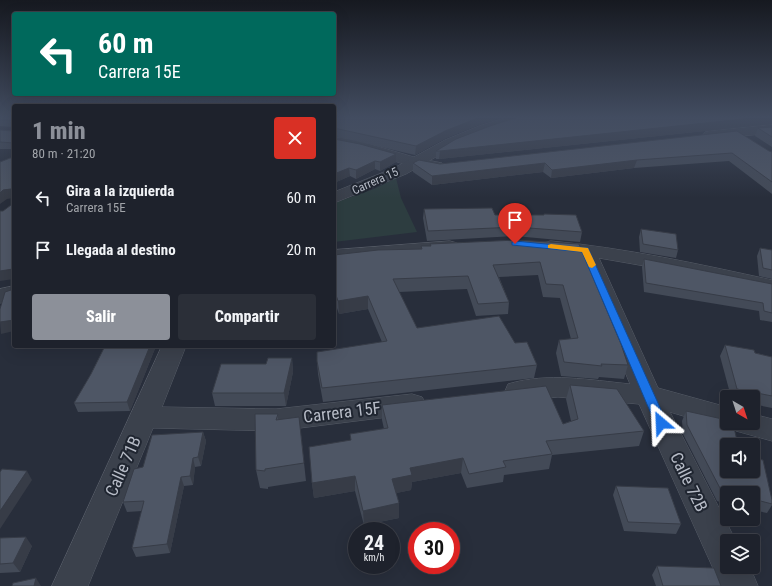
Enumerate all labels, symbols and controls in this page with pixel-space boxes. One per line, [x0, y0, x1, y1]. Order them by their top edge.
text: 60 m [98, 27, 154, 60]
icon: left [32, 28, 84, 80]
text: Carrera 15E [98, 61, 181, 82]
text: 1 min [32, 117, 86, 145]
button: close [274, 117, 316, 159]
text: 80 m · 21:20 [32, 146, 95, 161]
street label: Carrera 15 [350, 165, 400, 197]
text: Gira a la izquierda [66, 182, 174, 200]
icon: left [32, 187, 54, 209]
text: 60 m [286, 189, 316, 207]
text: Carrera 15E [66, 200, 126, 215]
pin [498, 203, 532, 244]
icon: arrive [504, 209, 526, 231]
icon: arrive [32, 239, 54, 261]
text: Llegada al destino [66, 241, 176, 259]
text: 20 m [286, 241, 316, 259]
button: Salir [32, 294, 170, 340]
button: Compartir [178, 294, 316, 340]
north arrow [720, 390, 760, 430]
map controls [720, 390, 760, 574]
street label: Carrera 15F [302, 397, 382, 427]
position arrow [640, 402, 682, 444]
street label: Calle 71B [101, 433, 145, 499]
button: sound [720, 438, 760, 478]
street label: Calle 72B [666, 449, 712, 515]
button: search [720, 486, 760, 526]
speed limit sign: 30 [408, 522, 460, 574]
text: 24 [364, 531, 384, 555]
button: layers [720, 534, 760, 574]
text: km/h [364, 552, 384, 563]

